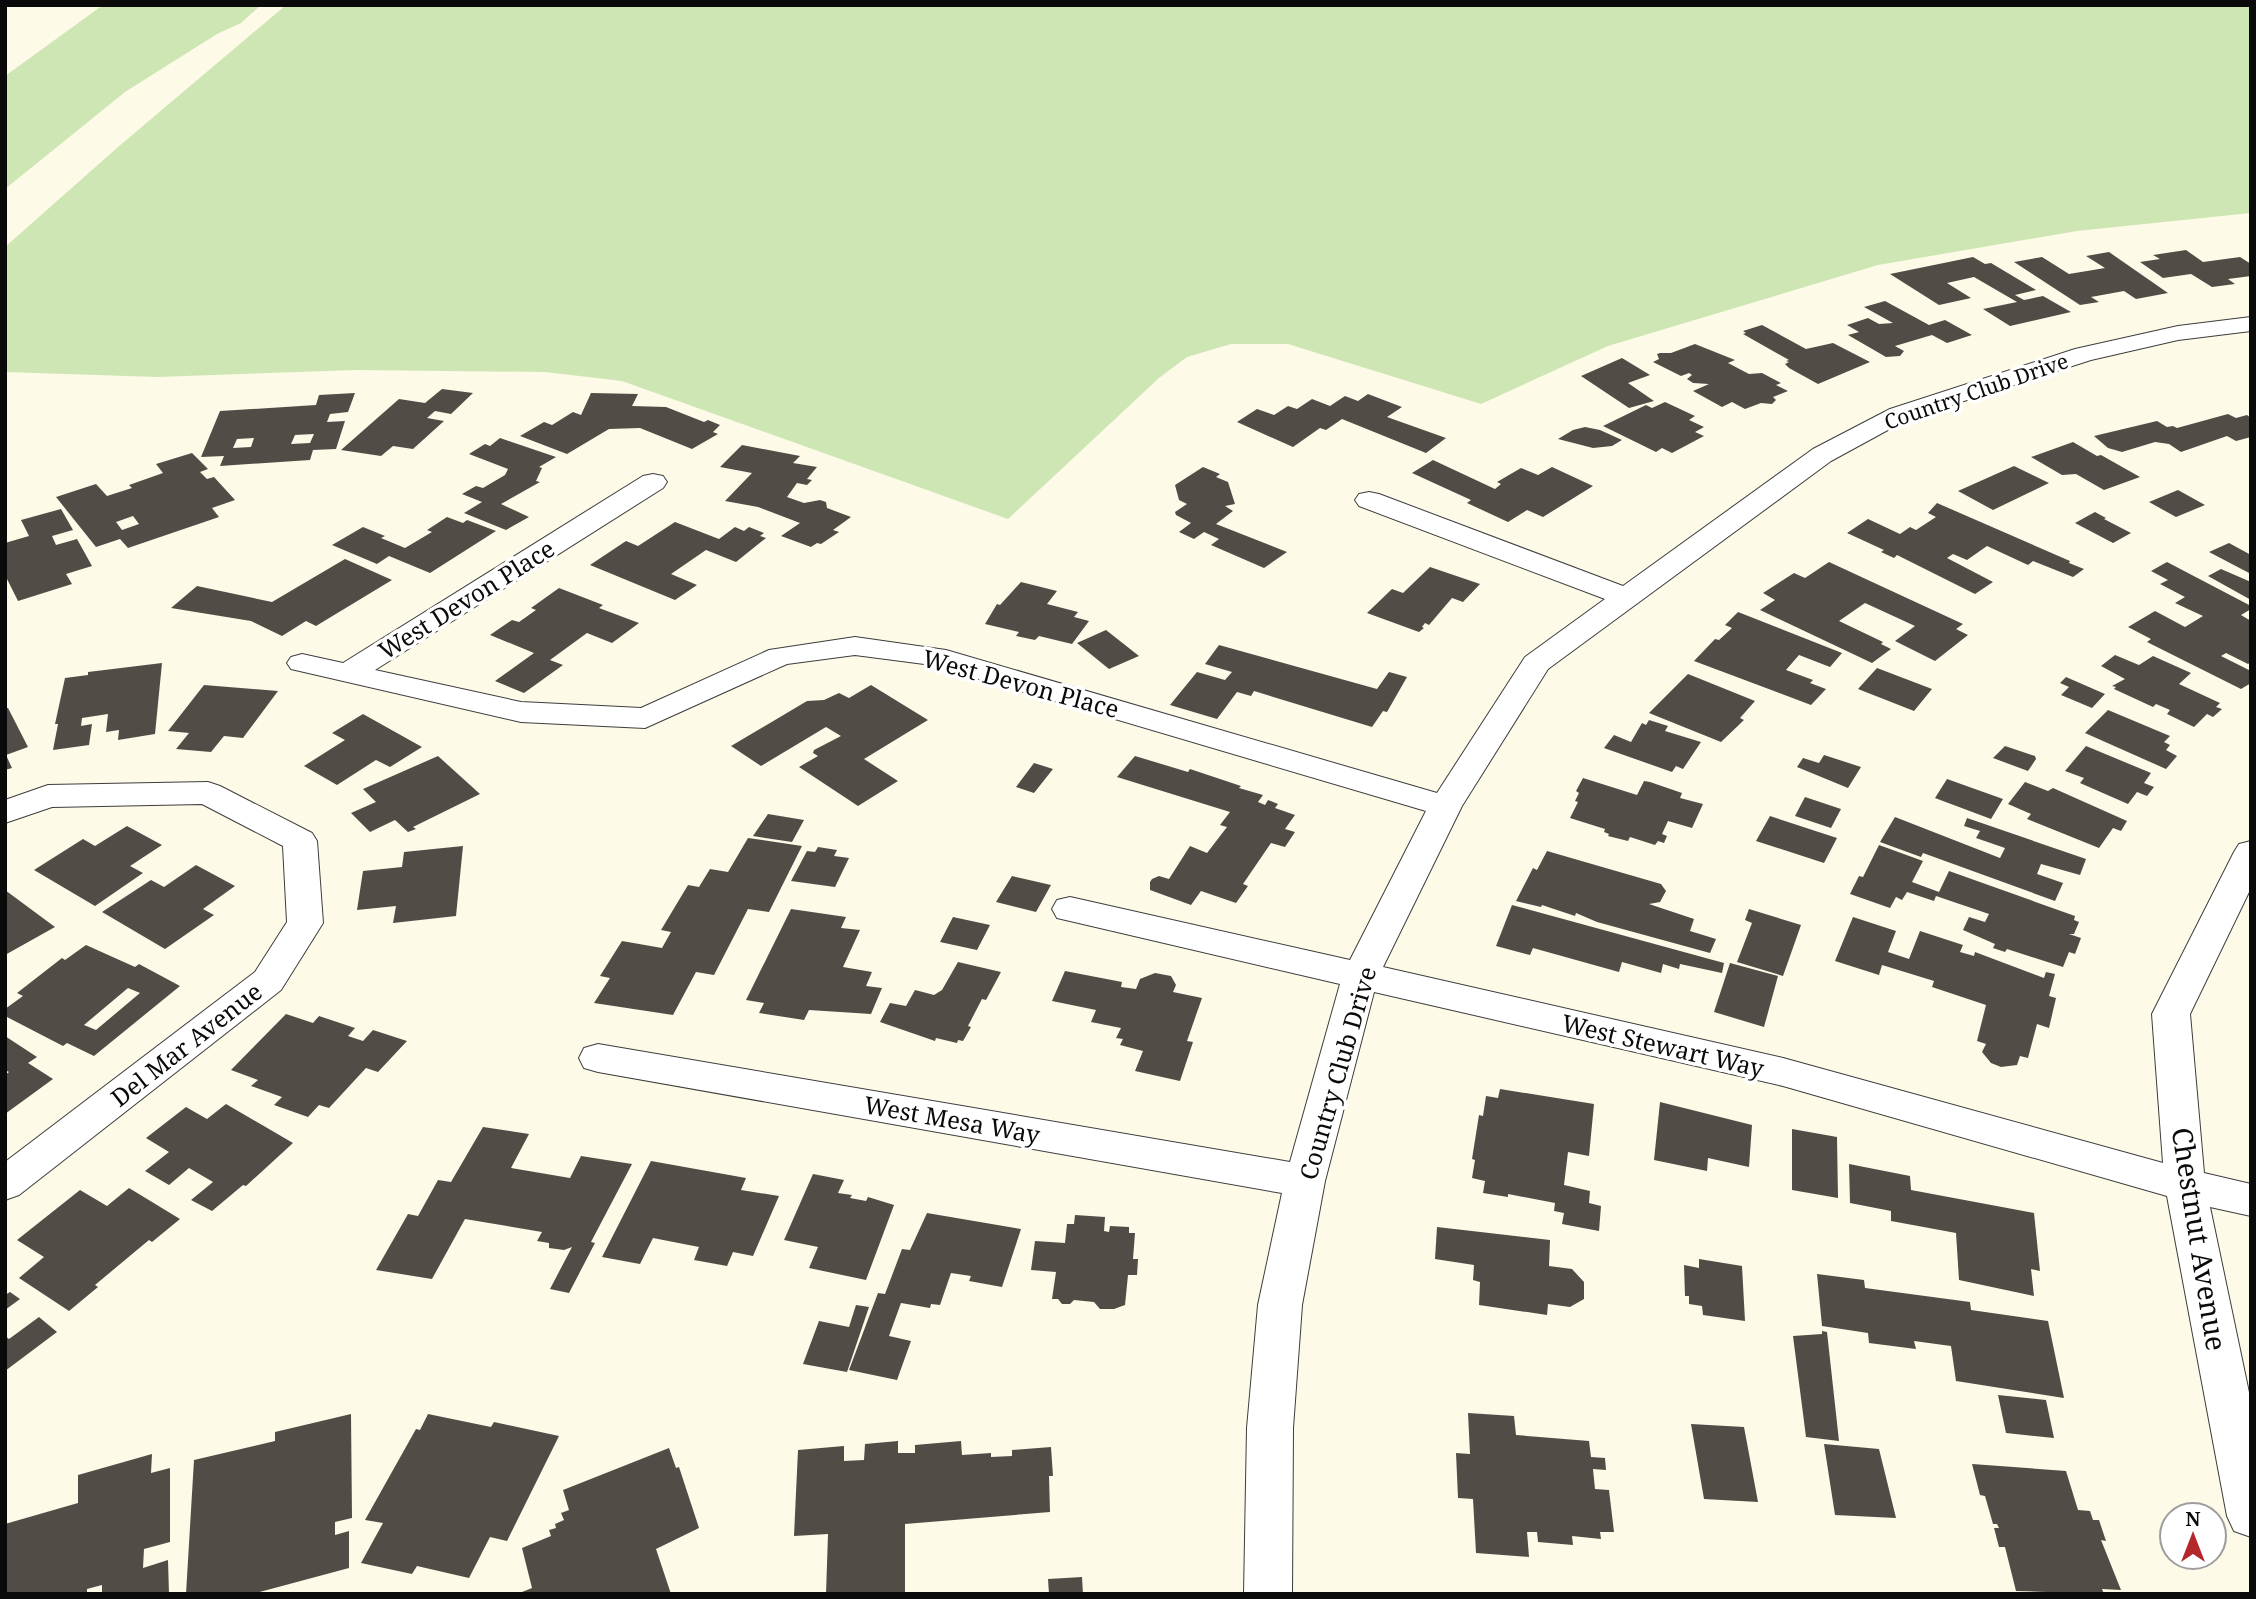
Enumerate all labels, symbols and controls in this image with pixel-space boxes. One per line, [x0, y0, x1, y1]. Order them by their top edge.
street label: Country Club Drive [1880, 346, 2072, 436]
street label: West Devon Place [372, 532, 560, 666]
street label: West Devon Place [919, 641, 1123, 725]
street label: Country Club Drive [1291, 963, 1383, 1183]
street label: Del Mar Avenue [104, 975, 268, 1113]
street label: West Stewart Way [1559, 1006, 1768, 1084]
street label: West Mesa Way [861, 1087, 1043, 1151]
street label: Chestnut Avenue [2164, 1125, 2236, 1353]
north arrow [2158, 1501, 2228, 1571]
text: N [2186, 1506, 2201, 1532]

